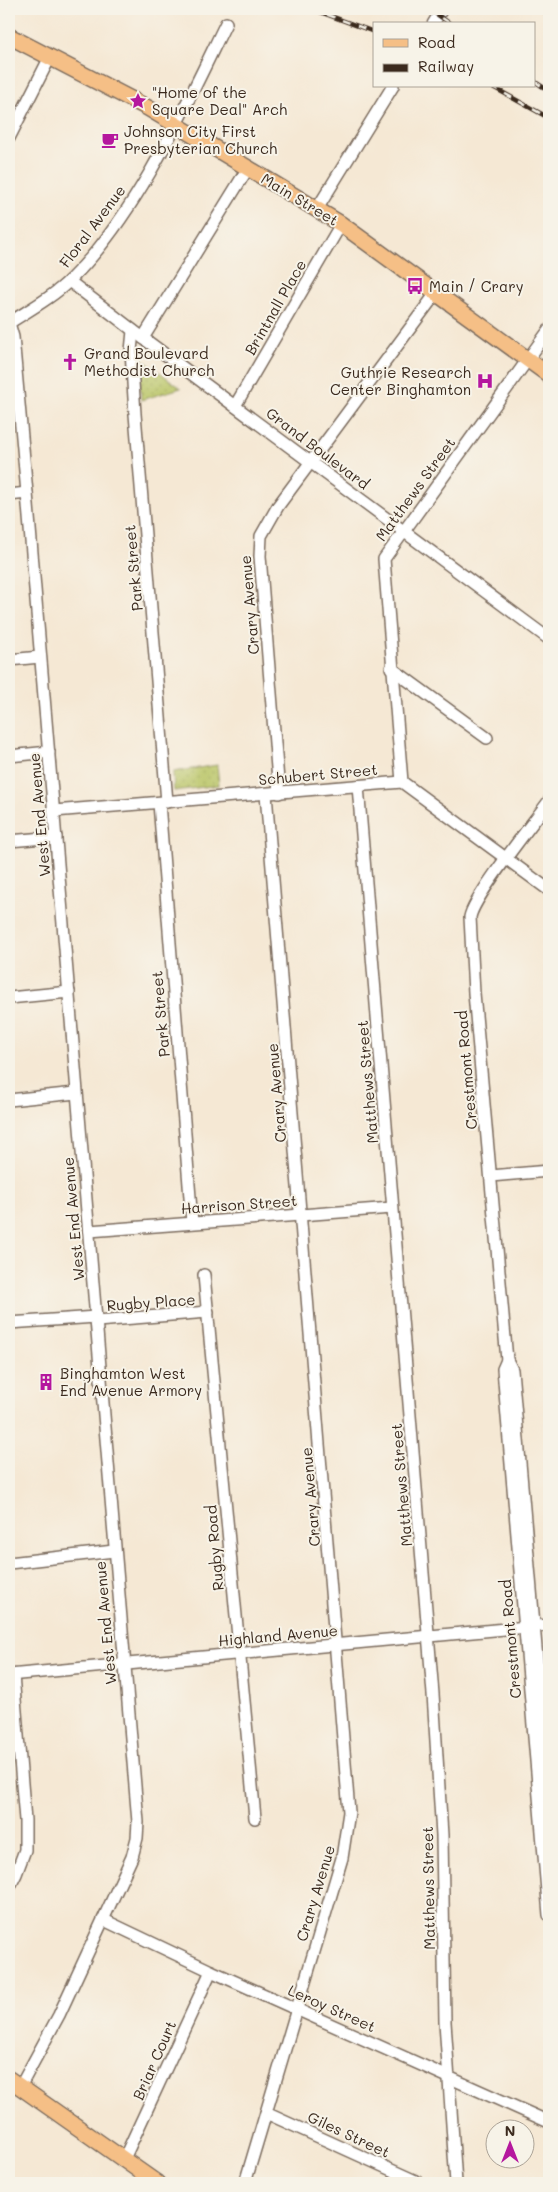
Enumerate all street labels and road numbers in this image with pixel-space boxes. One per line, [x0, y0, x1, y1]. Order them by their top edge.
street label: Main Street [258, 168, 342, 230]
street label: Floral Avenue [54, 181, 130, 271]
street label: Brintnall Place [240, 256, 310, 358]
street label: Grand Boulevard [262, 403, 374, 493]
street label: Matthews Street [371, 433, 459, 545]
street label: Park Street [119, 524, 147, 612]
street label: Crary Avenue [235, 554, 263, 656]
street label: West End Avenue [24, 752, 54, 878]
street label: Schubert Street [258, 759, 378, 789]
street label: Park Street [146, 970, 174, 1058]
street label: Crestmont Road [451, 1010, 481, 1130]
street label: Matthews Street [352, 1019, 382, 1145]
street label: Crary Avenue [262, 1042, 290, 1144]
street label: West End Avenue [58, 1156, 88, 1282]
street label: Harrison Street [180, 1190, 298, 1218]
street label: Rugby Place [106, 1289, 196, 1315]
street label: Matthews Street [386, 1422, 416, 1548]
street label: Crary Avenue [296, 1446, 324, 1548]
street label: Rugby Road [200, 1504, 228, 1592]
street label: West End Avenue [90, 1560, 120, 1686]
street label: Crestmont Road [495, 1579, 525, 1699]
street label: Highland Avenue [217, 1620, 339, 1650]
street label: Matthews Street [417, 1826, 439, 1950]
street label: Crary Avenue [291, 1842, 339, 1944]
street label: Leroy Street [285, 1980, 379, 2036]
street label: Briar Court [128, 2017, 180, 2103]
street label: Giles Street [305, 2106, 393, 2162]

